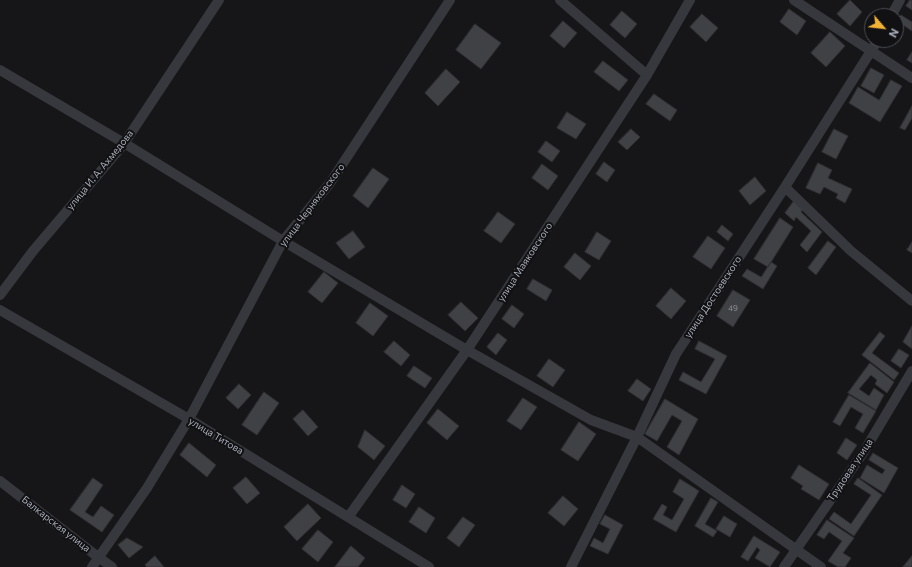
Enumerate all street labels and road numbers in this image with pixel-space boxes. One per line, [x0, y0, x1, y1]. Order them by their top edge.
street label: улица И. А. Ахмедова [64, 128, 136, 212]
street label: улица Черняховского [277, 161, 347, 249]
street label: улица Маяковского [495, 220, 555, 304]
street label: улица Достоевского [682, 254, 744, 340]
street label: улица Титова [186, 415, 246, 457]
street label: Трудовая улица [825, 436, 875, 504]
street label: Балкарская улица [19, 494, 93, 554]

